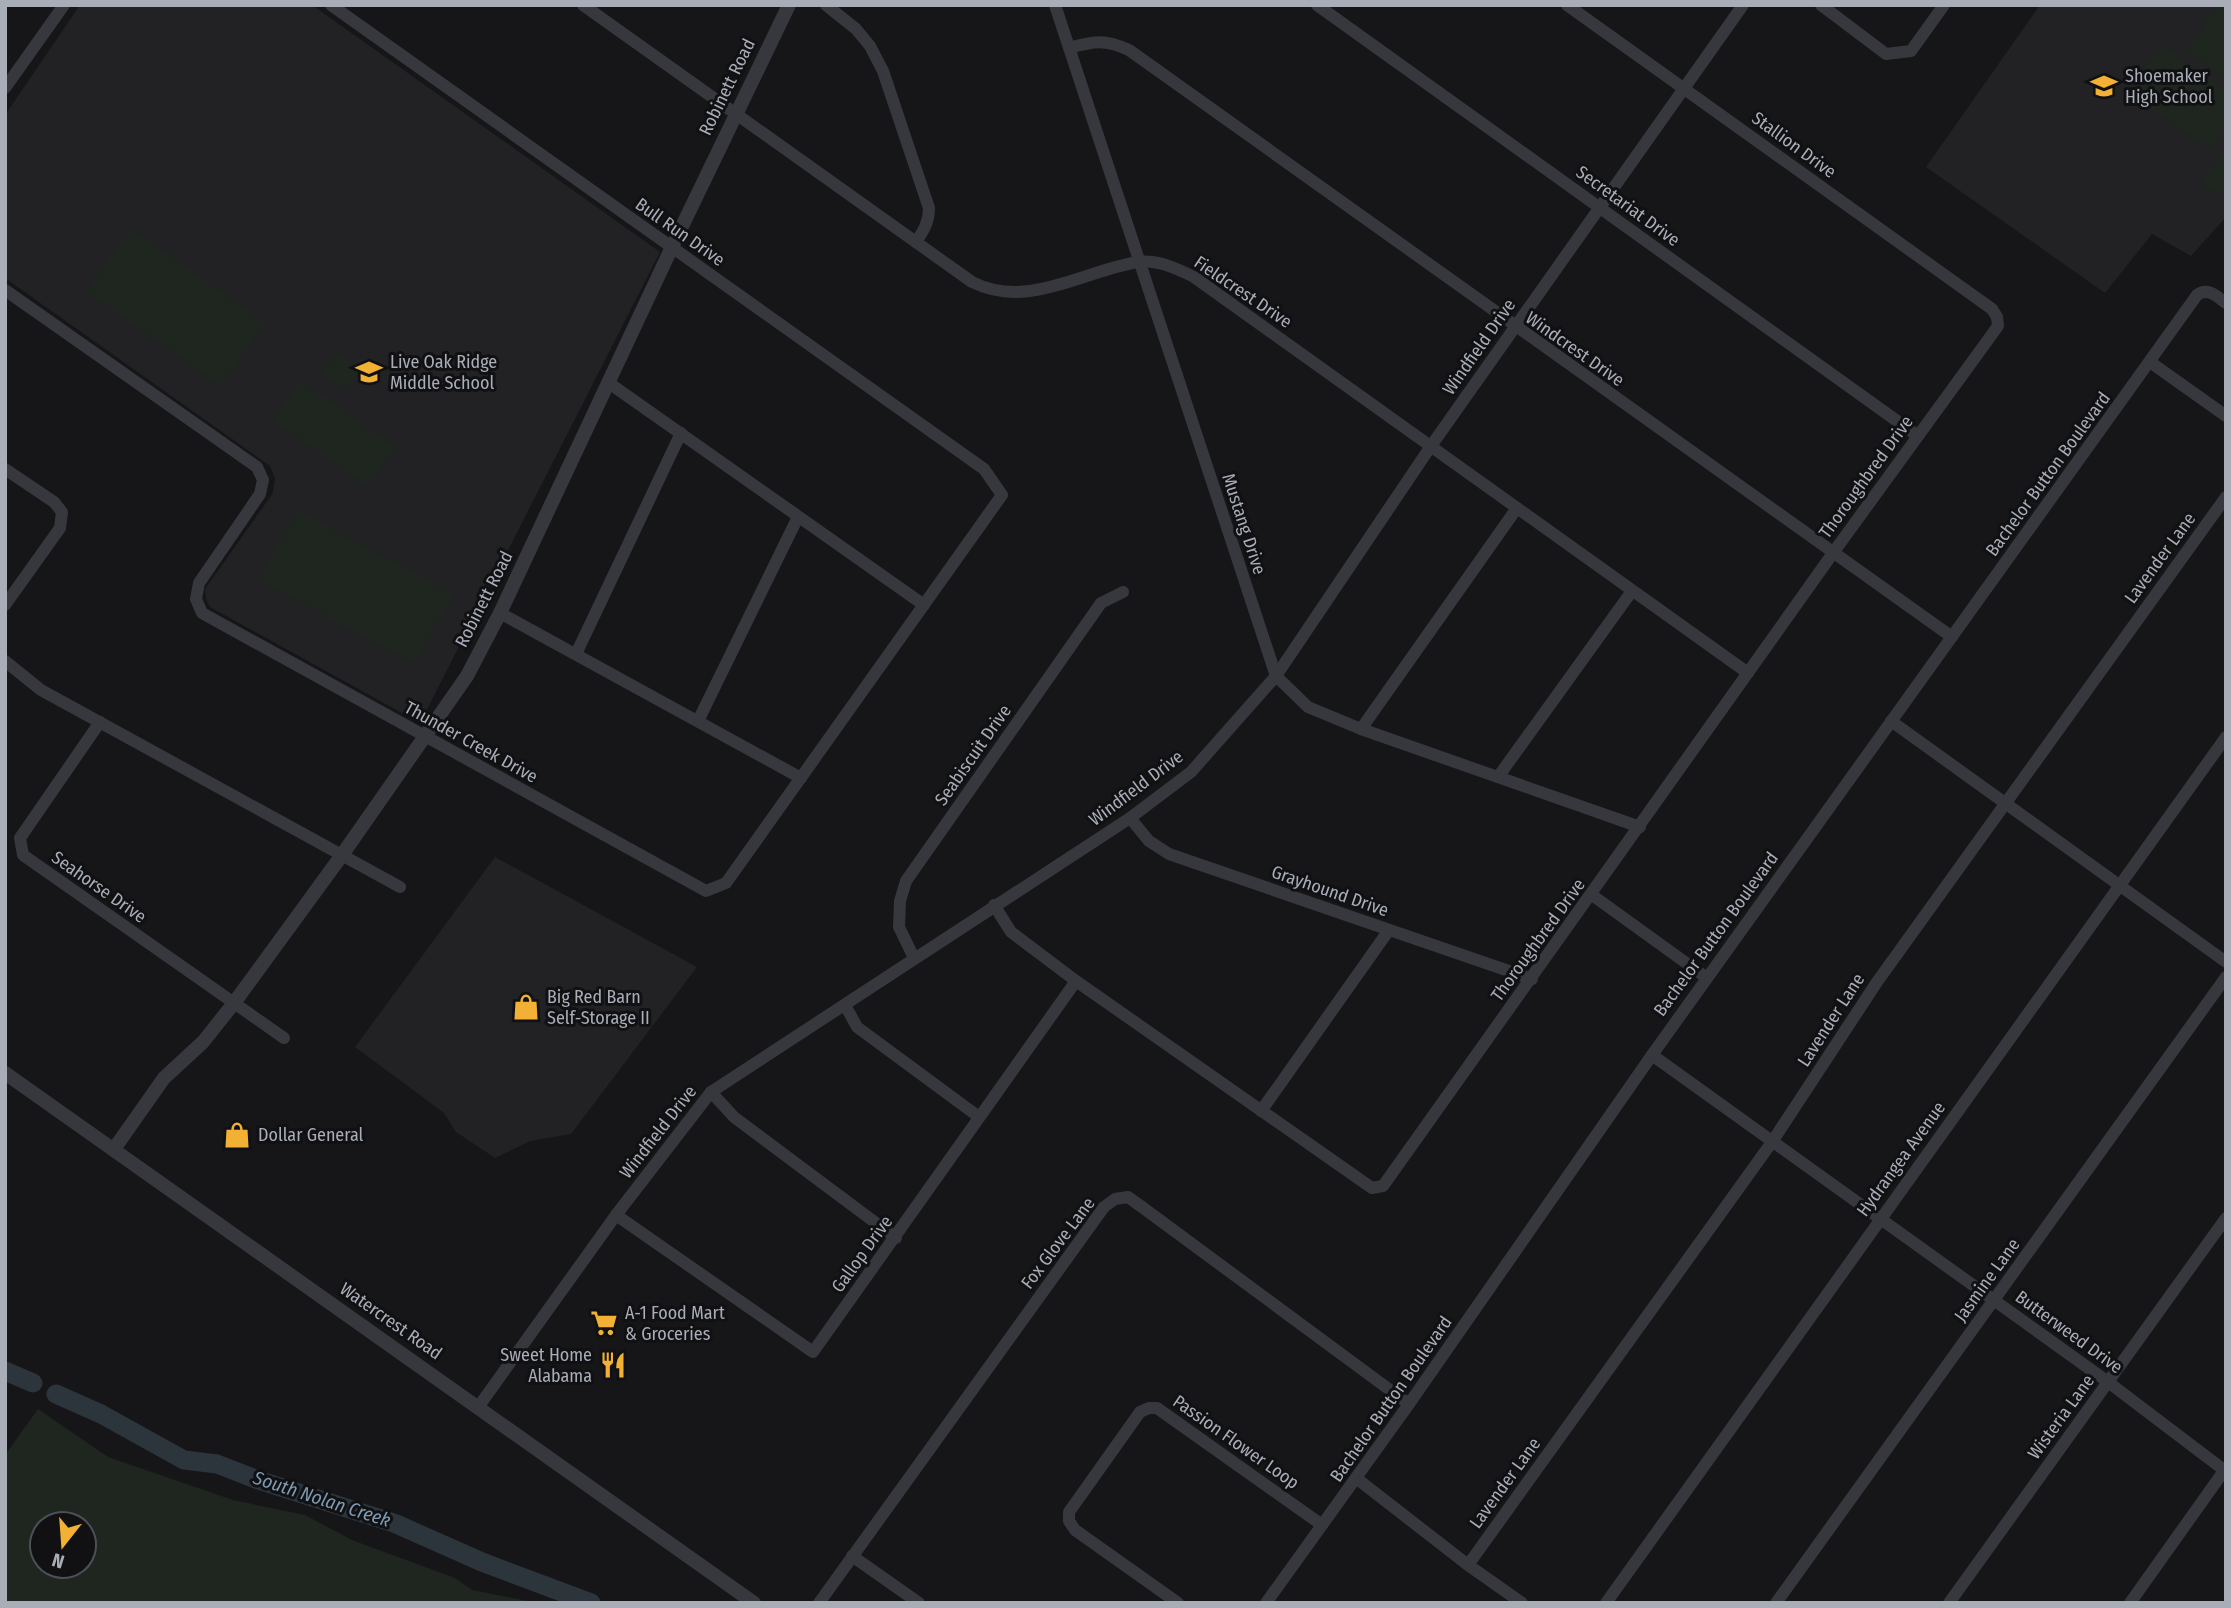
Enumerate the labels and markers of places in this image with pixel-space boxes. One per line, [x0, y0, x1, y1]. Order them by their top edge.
place label: Shoemaker High School [2125, 65, 2213, 108]
school or university icon: Shoemaker High School [2089, 71, 2119, 101]
place label: Live Oak Ridge Middle School [390, 351, 497, 394]
school or university icon: Live Oak Ridge Middle School [354, 357, 384, 387]
place label: Big Red Barn Self-Storage II [547, 986, 650, 1029]
shop icon: Big Red Barn Self-Storage II [511, 992, 541, 1022]
shop icon: Dollar General [222, 1120, 252, 1150]
place label: Dollar General [258, 1124, 364, 1146]
place label: A-1 Food Mart & Groceries [625, 1302, 725, 1345]
supermarket icon: A-1 Food Mart & Groceries [589, 1308, 619, 1338]
place label: Sweet Home Alabama [500, 1344, 592, 1387]
restaurant icon: Sweet Home Alabama [598, 1350, 628, 1380]

